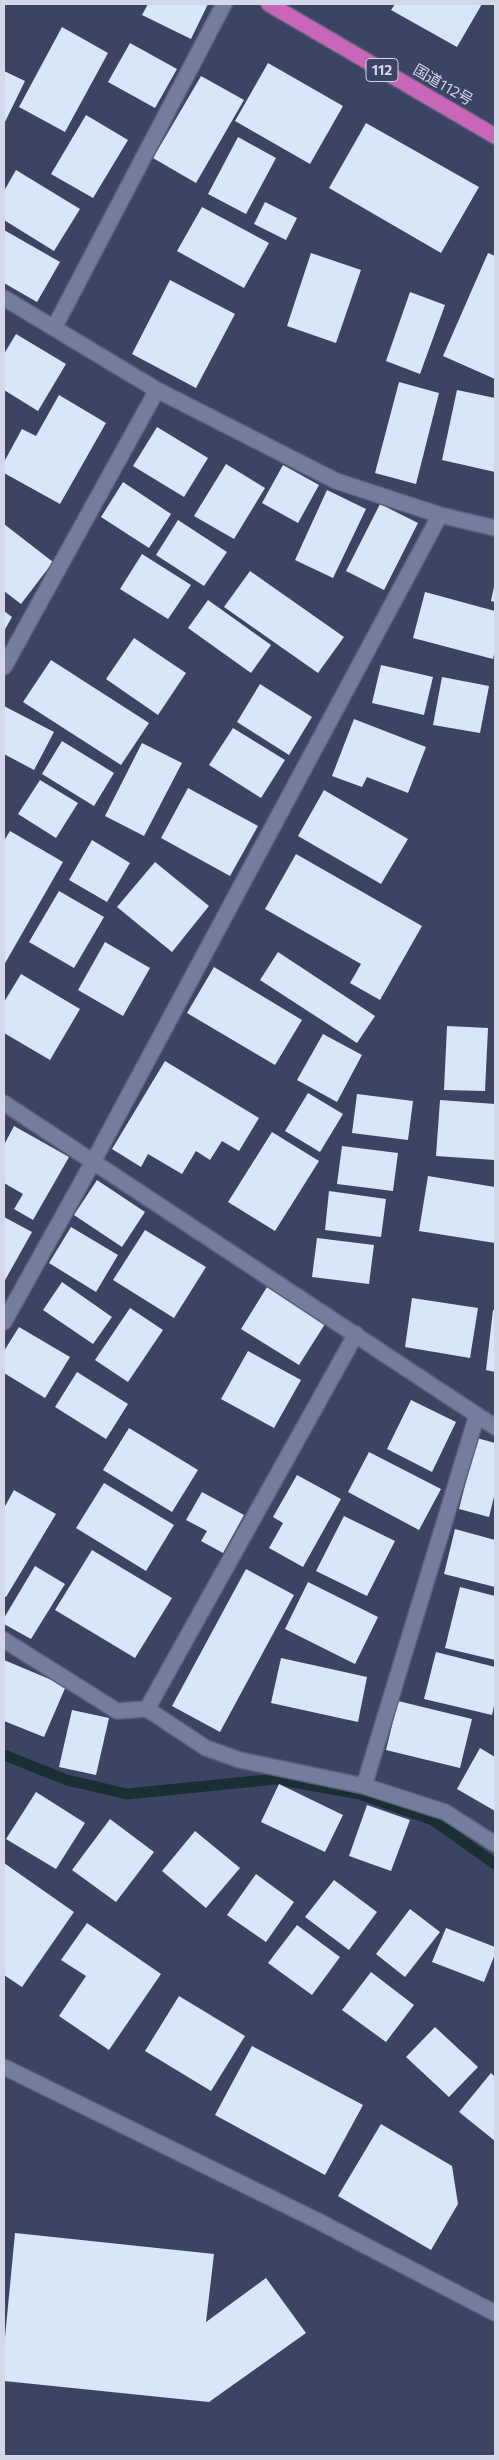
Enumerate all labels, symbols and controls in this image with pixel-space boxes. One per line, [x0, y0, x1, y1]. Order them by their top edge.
road number: 112 [366, 58, 398, 82]
street label: 国道112号 [410, 61, 476, 109]

